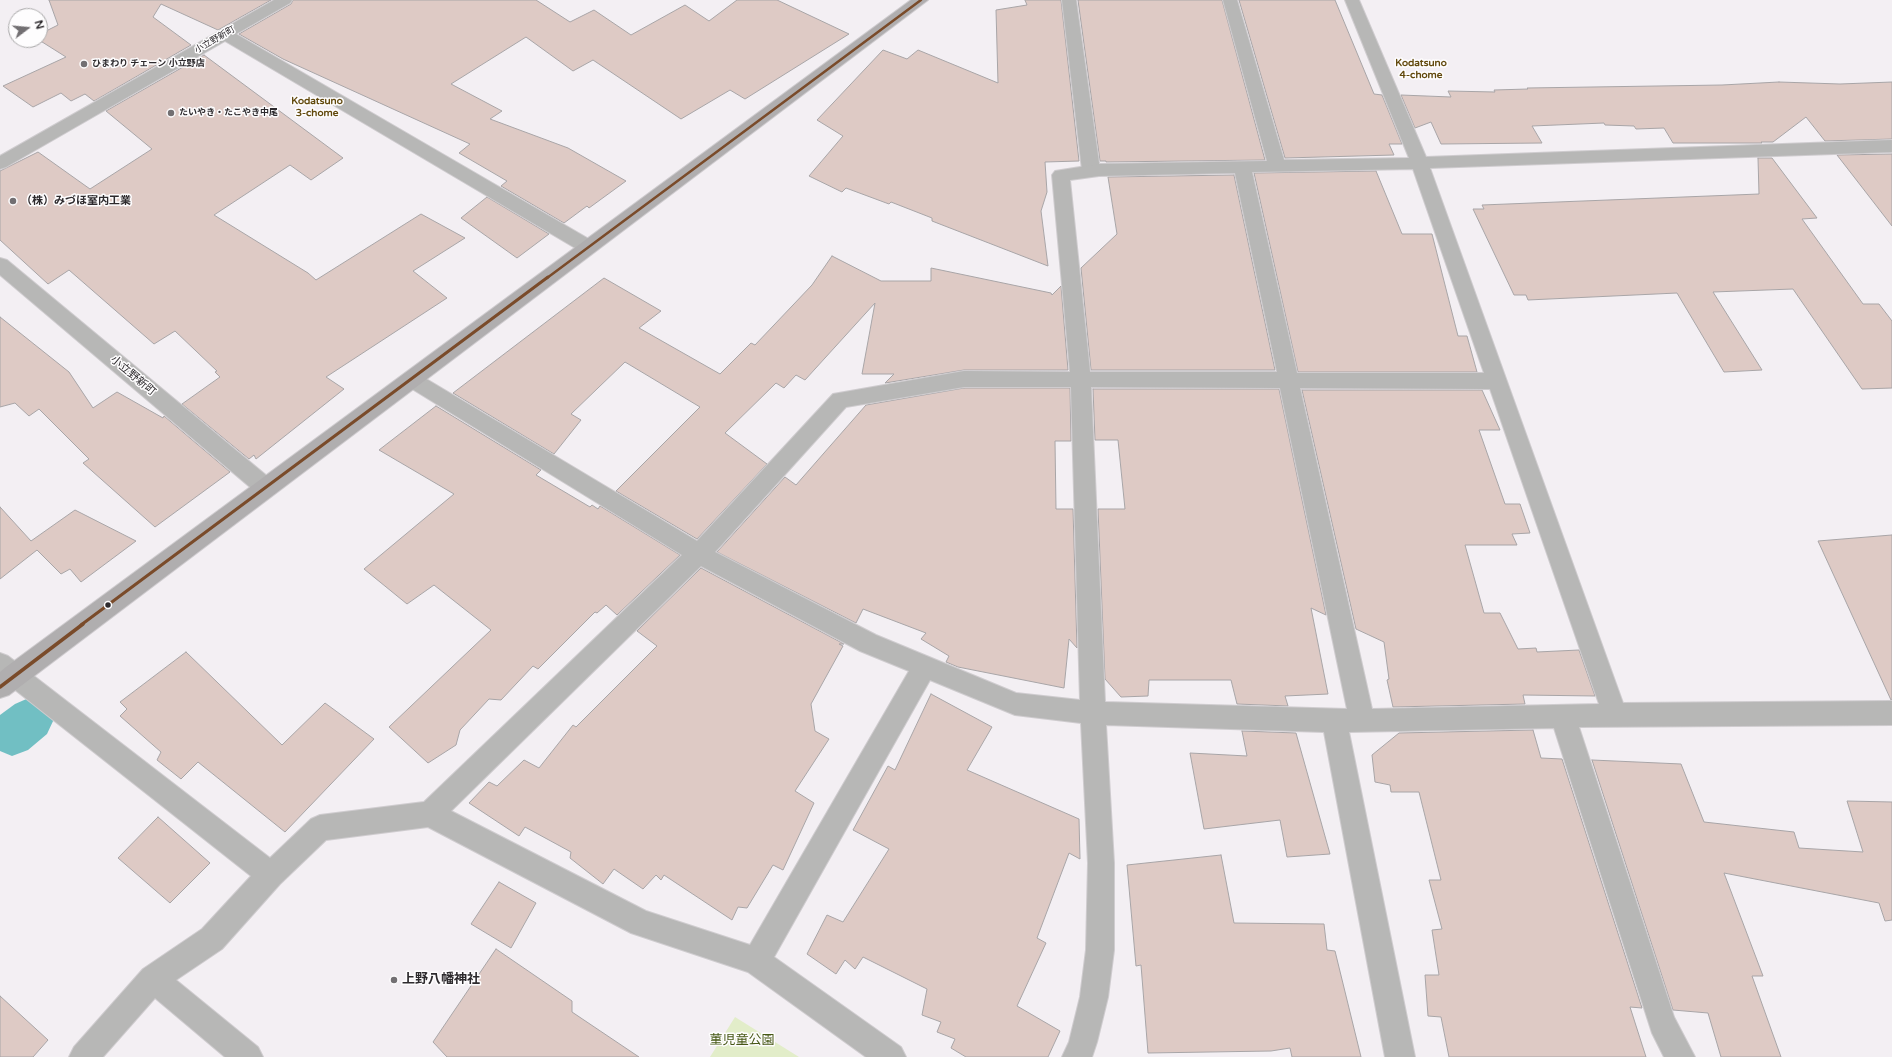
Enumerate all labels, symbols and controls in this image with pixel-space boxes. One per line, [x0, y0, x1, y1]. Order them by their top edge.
north arrow [8, 8, 48, 48]
text: N [32, 19, 47, 31]
street label: 小立野新町 [193, 24, 237, 56]
district label: Kodatsuno 4-chome [1395, 57, 1447, 80]
marker: ひまわり チェーン 小立野店 [79, 59, 89, 69]
place label: ひまわり チェーン 小立野店 [92, 59, 205, 69]
district label: Kodatsuno 3-chome [291, 95, 343, 118]
marker: たいやき・たこやき中尾 [166, 108, 176, 118]
place label: たいやき・たこやき中尾 [179, 108, 278, 118]
place label: （株）みづほ室内工業 [21, 194, 131, 208]
marker: （株）みづほ室内工業 [8, 196, 18, 206]
street label: 小立野新町 [108, 353, 158, 399]
unlabelled marker [103, 600, 113, 610]
place label: 上野八幡神社 [402, 972, 480, 988]
marker: 上野八幡神社 [389, 975, 399, 985]
park label: 菫児童公園 [710, 1033, 774, 1049]

